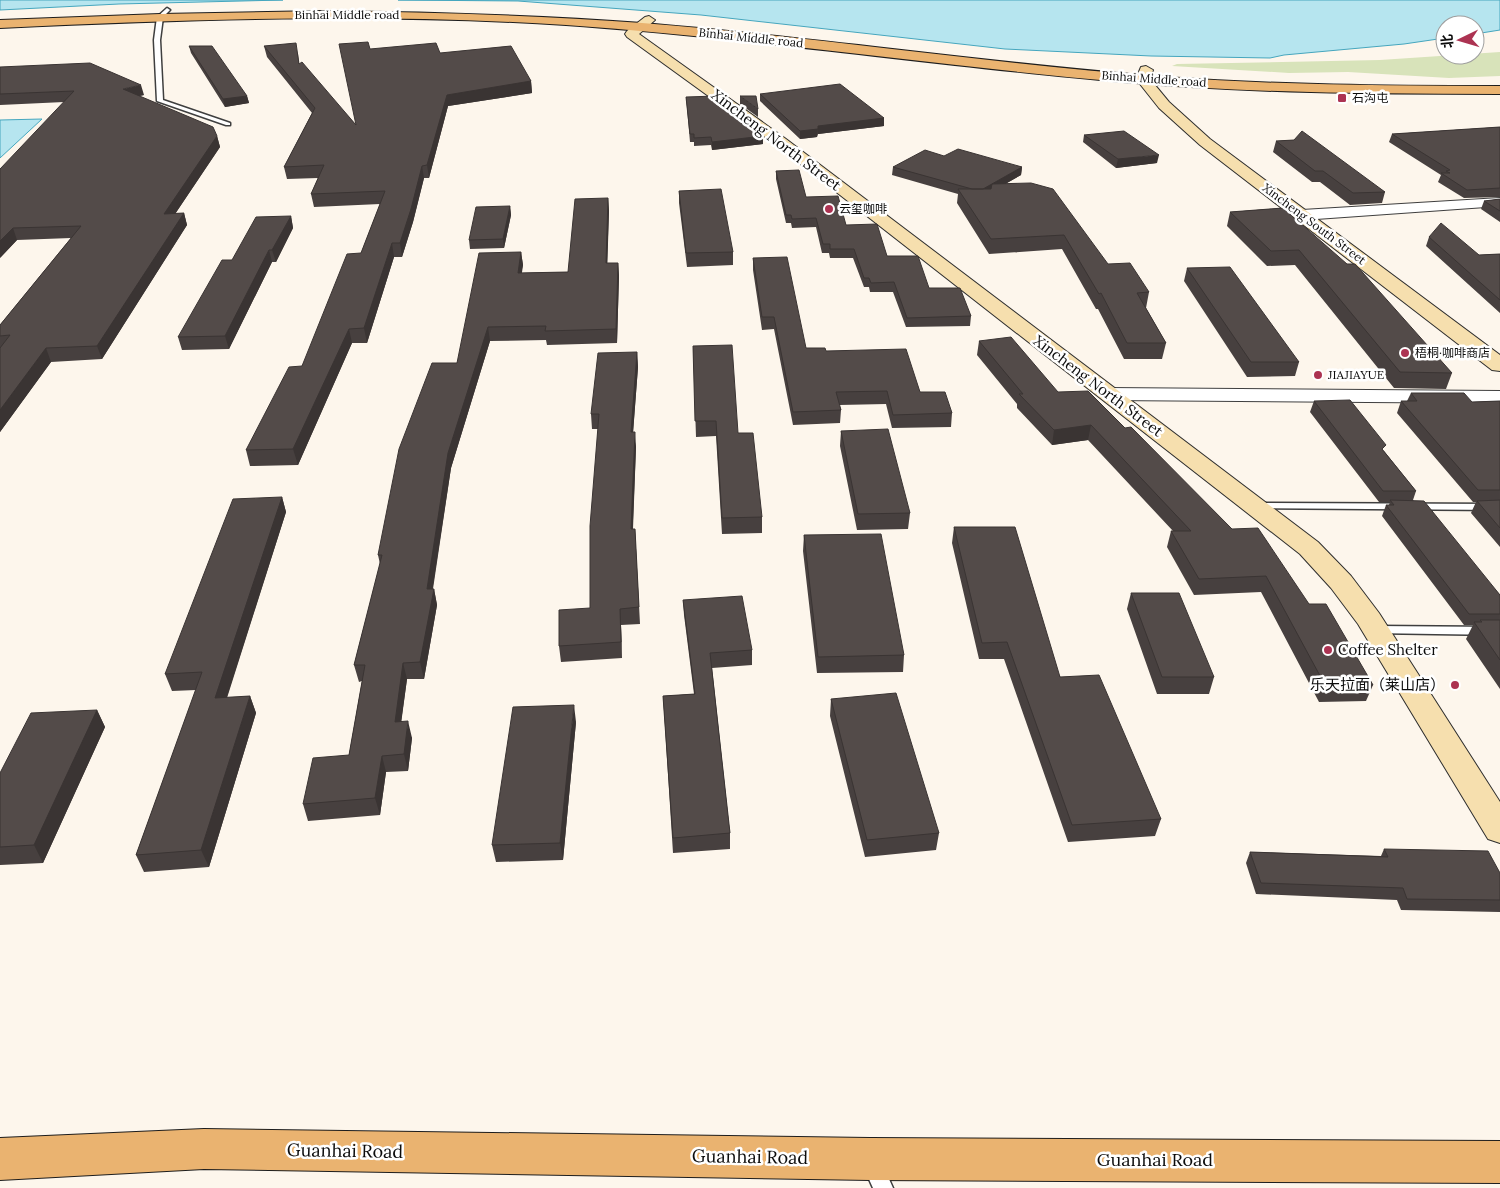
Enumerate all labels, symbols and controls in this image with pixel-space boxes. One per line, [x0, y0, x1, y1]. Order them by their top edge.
street label: Binhai Middle road [294, 7, 400, 22]
north arrow [1435, 15, 1485, 65]
street label: Binhai Middle road [698, 25, 804, 50]
text: 北 [1437, 33, 1457, 49]
street label: Binhai Middle road [1101, 67, 1207, 90]
street label: Xincheng North Street [708, 85, 845, 195]
place label: 石沟屯 [1352, 90, 1388, 105]
marker: 石沟屯 [1336, 92, 1348, 104]
street label: Xincheng South Street [1260, 180, 1369, 268]
place label: 云玺咖啡 [839, 201, 887, 216]
marker: 云玺咖啡 [823, 203, 835, 215]
street label: Xincheng North Street [1030, 331, 1167, 441]
place label: 梧桐·咖啡商店 [1415, 345, 1490, 360]
marker: 梧桐·咖啡商店 [1399, 347, 1411, 359]
place label: JIAJIAYUE [1327, 367, 1384, 382]
marker: JIAJIAYUE [1312, 369, 1324, 381]
place label: Coffee Shelter [1338, 640, 1438, 659]
marker: Coffee Shelter [1322, 644, 1334, 656]
place label: 乐天拉面（莱山店） [1310, 675, 1445, 694]
marker: 乐天拉面（莱山店） [1449, 679, 1461, 691]
street label: Guanhai Road [287, 1138, 404, 1163]
street label: Guanhai Road [692, 1144, 809, 1169]
street label: Guanhai Road [1097, 1148, 1213, 1171]

